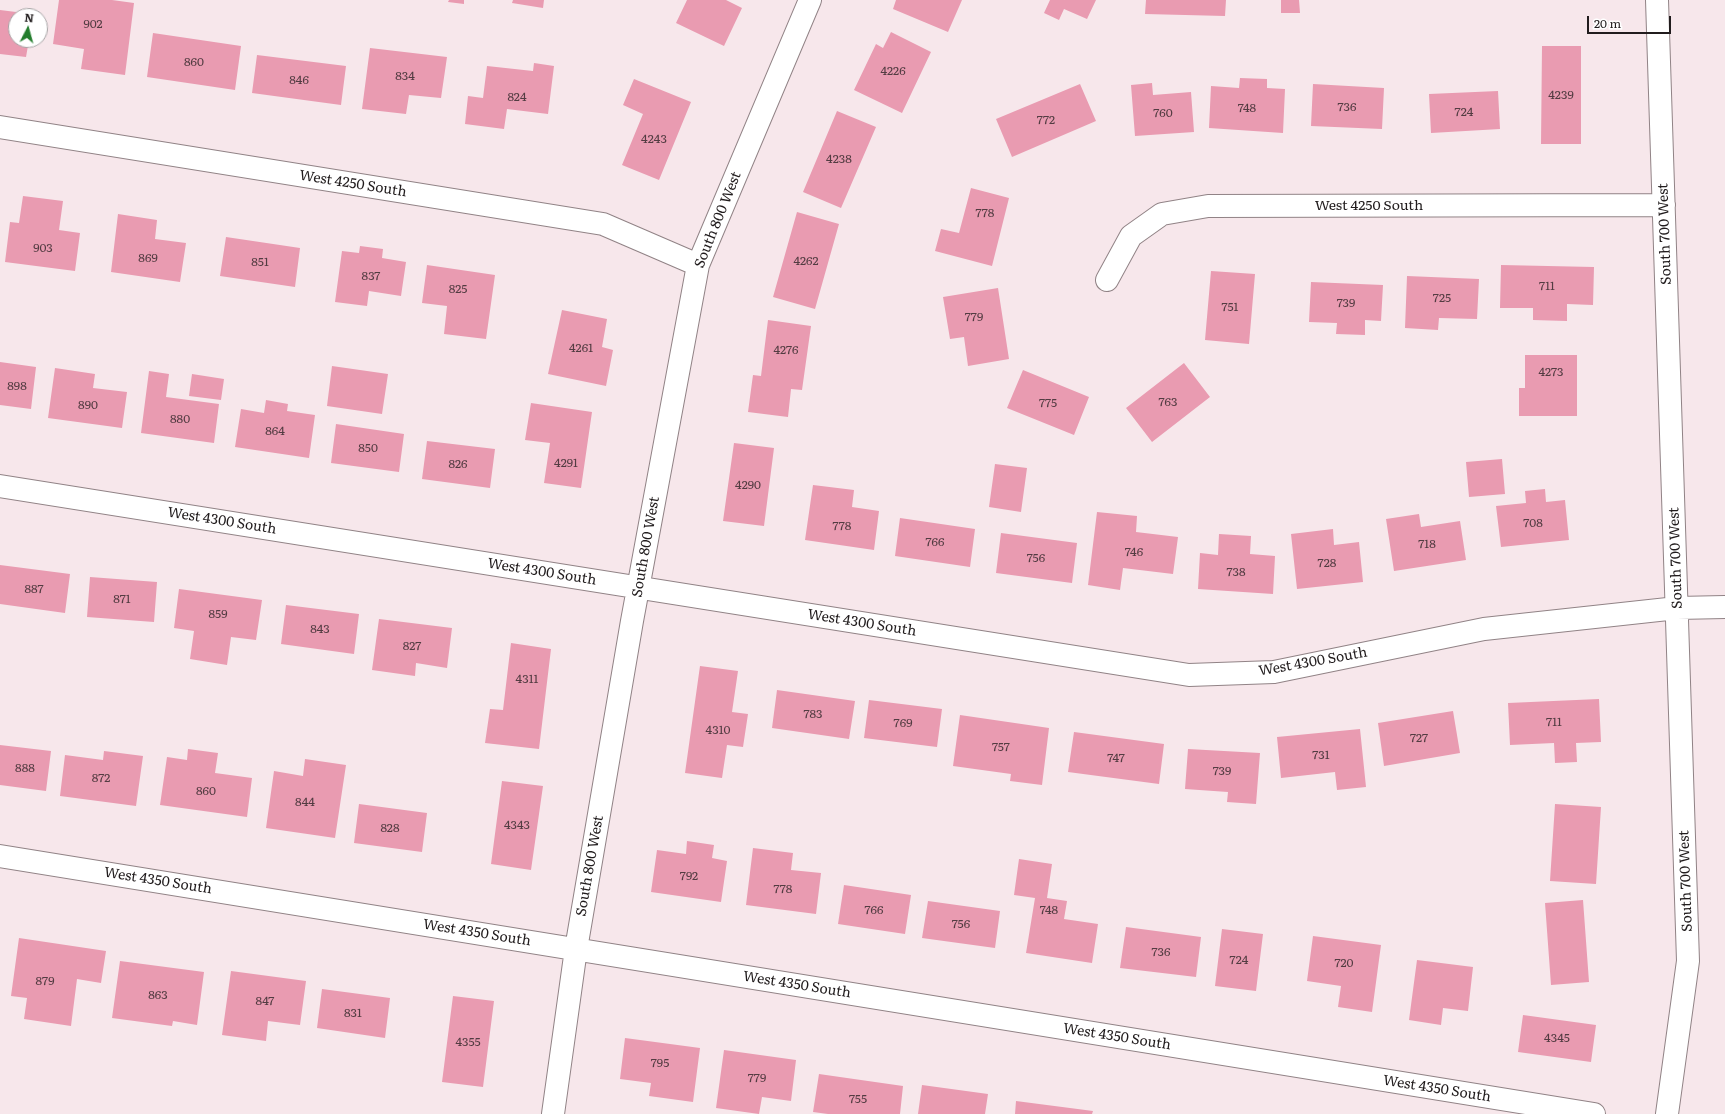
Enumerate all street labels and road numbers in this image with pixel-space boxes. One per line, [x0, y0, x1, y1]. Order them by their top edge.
street label: West 4250 South [298, 167, 408, 201]
street label: South 800 West [691, 169, 745, 271]
street label: South 700 West [1655, 183, 1675, 285]
street label: West 4250 South [1315, 198, 1423, 214]
street label: South 800 West [629, 495, 663, 599]
street label: West 4300 South [166, 504, 278, 538]
street label: South 700 West [1666, 507, 1686, 609]
street label: West 4300 South [486, 555, 598, 589]
street label: West 4300 South [806, 606, 918, 640]
street label: West 4300 South [1257, 644, 1369, 680]
street label: South 800 West [573, 814, 607, 918]
street label: South 700 West [1676, 830, 1696, 932]
street label: West 4350 South [103, 864, 213, 898]
street label: West 4350 South [422, 916, 532, 950]
street label: West 4350 South [742, 968, 852, 1002]
street label: West 4350 South [1062, 1020, 1172, 1054]
street label: West 4350 South [1382, 1072, 1492, 1106]

